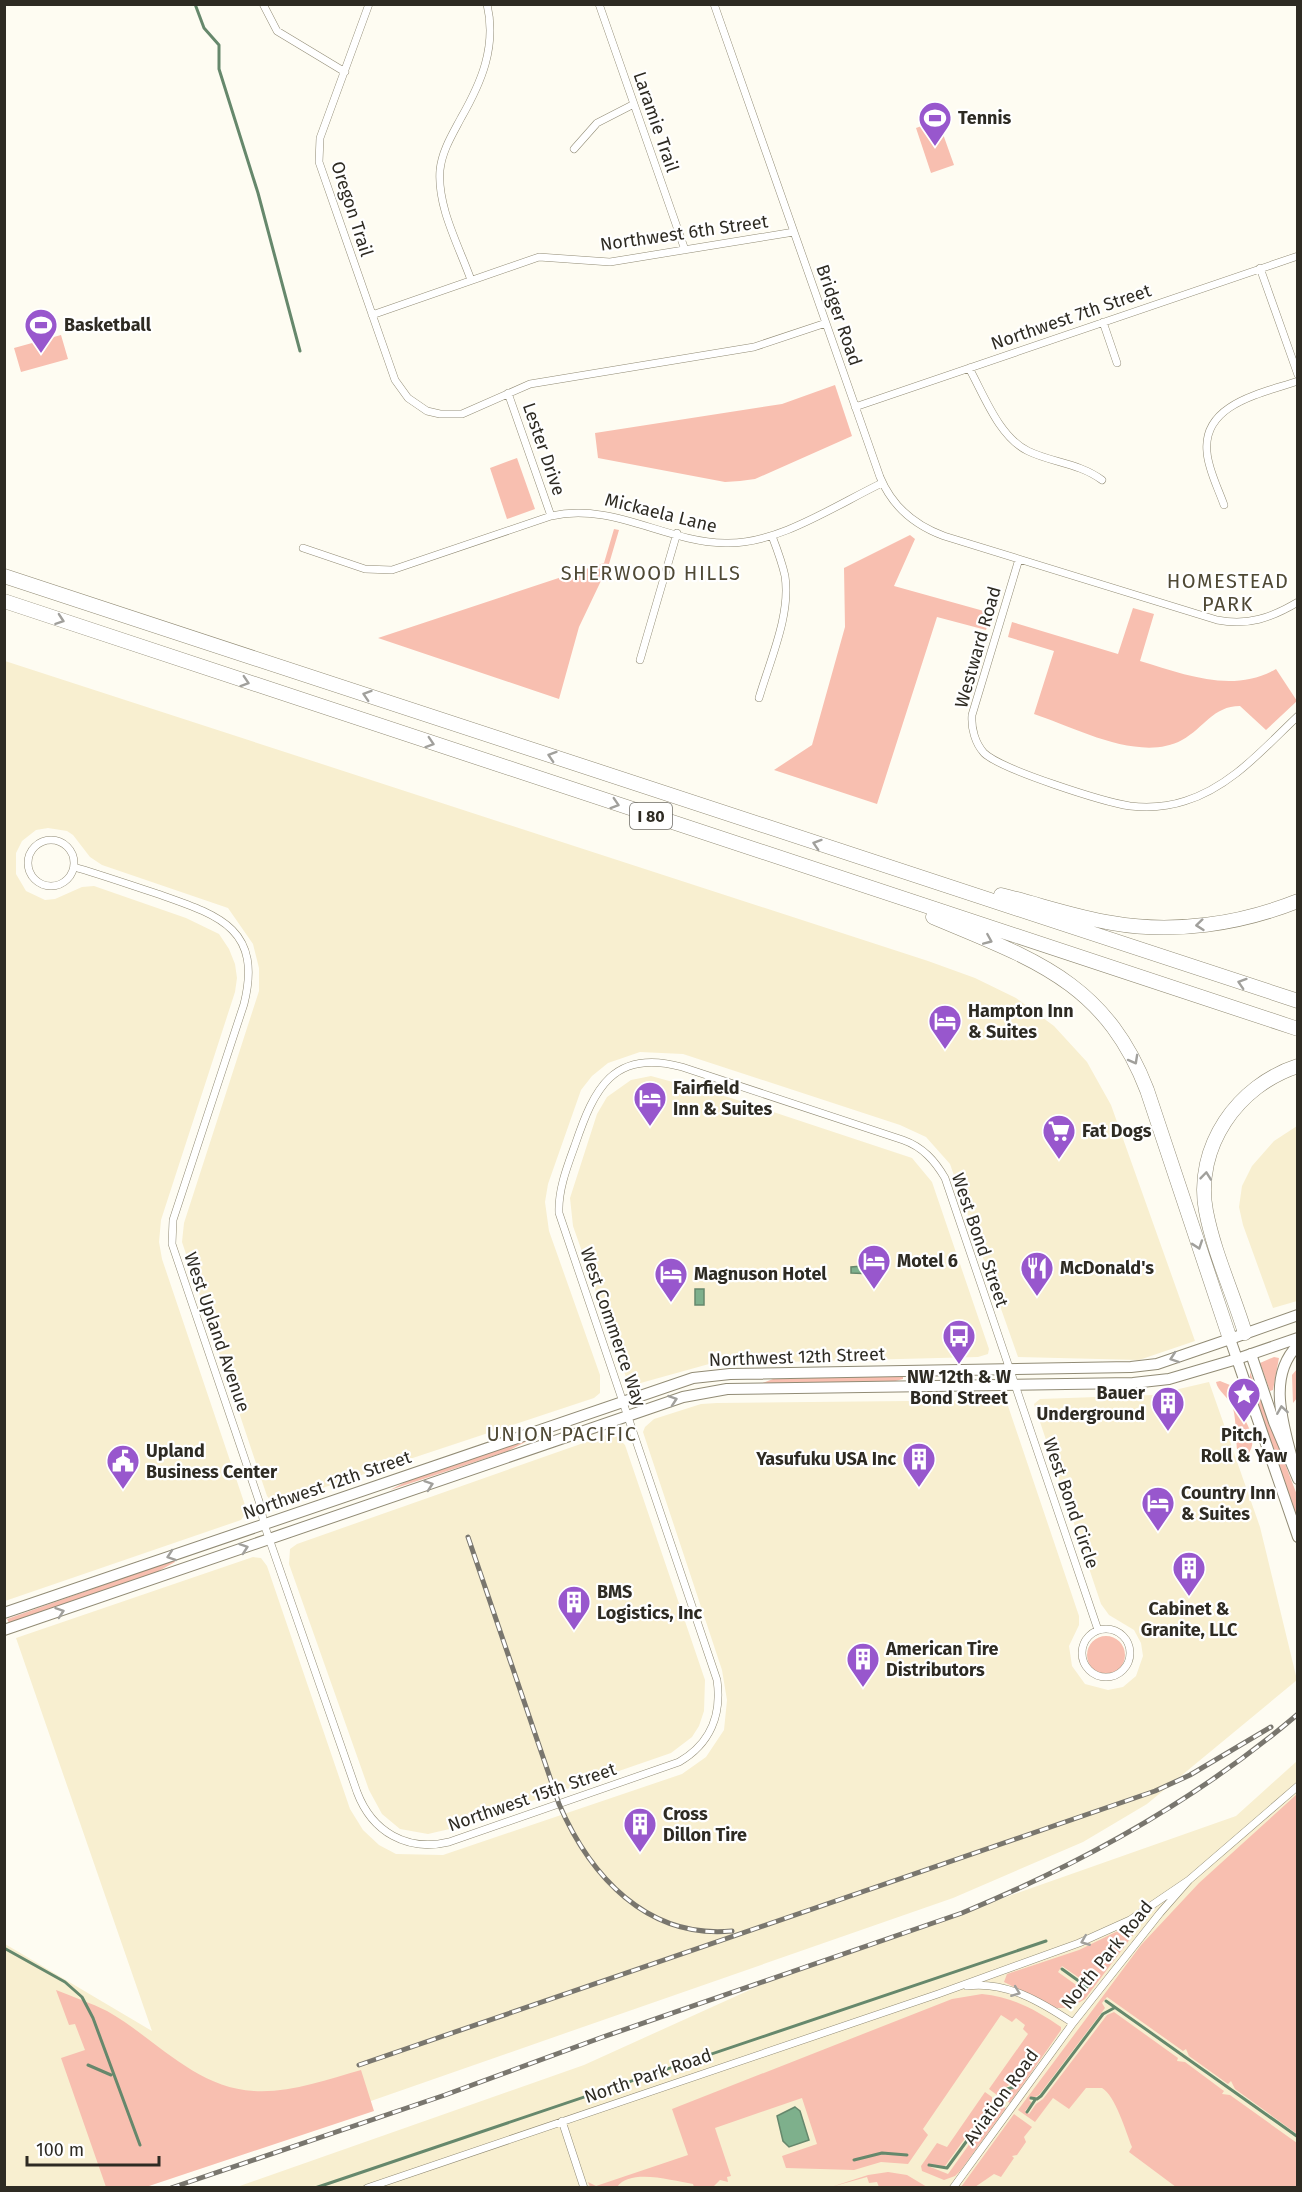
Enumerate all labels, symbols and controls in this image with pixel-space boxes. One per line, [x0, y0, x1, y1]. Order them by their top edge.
street label: Laramie Trail [629, 69, 683, 175]
sports icon: Tennis [917, 100, 953, 147]
place label: Tennis [958, 107, 1012, 129]
street label: Oregon Trail [326, 159, 378, 259]
street label: Northwest 6th Street [599, 210, 770, 256]
street label: Bridger Road [811, 261, 867, 369]
street label: Northwest 7th Street [988, 279, 1154, 355]
sports icon: Basketball [23, 307, 59, 354]
place label: Basketball [64, 314, 152, 336]
street label: Lester Drive [518, 400, 570, 498]
street label: Mickaela Lane [603, 488, 719, 538]
district label: SHERWOOD HILLS [561, 561, 741, 585]
district label: HOMESTEAD PARK [1167, 569, 1289, 616]
street label: Westward Road [950, 584, 1006, 710]
one-way arrow [54, 613, 65, 625]
one-way arrow [239, 674, 250, 687]
one-way arrow [362, 690, 373, 702]
one-way arrow [424, 736, 435, 748]
one-way arrow [547, 751, 558, 764]
one-way arrow [609, 797, 620, 809]
road number: I 80 [630, 803, 672, 829]
one-way arrow [812, 838, 823, 851]
one-way arrow [1196, 918, 1205, 931]
one-way arrow [981, 933, 992, 945]
one-way arrow [1237, 977, 1248, 990]
place label: Hampton Inn & Suites [968, 1000, 1074, 1043]
hotel icon: Hampton Inn & Suites [927, 1003, 963, 1050]
one-way arrow [1127, 1054, 1139, 1065]
place label: Fairfield Inn & Suites [673, 1077, 772, 1120]
hotel icon: Fairfield Inn & Suites [632, 1080, 668, 1127]
supermarket icon: Fat Dogs [1041, 1113, 1077, 1160]
place label: Fat Dogs [1082, 1120, 1152, 1142]
street label: West Bond Street [947, 1170, 1013, 1310]
one-way arrow [1199, 1172, 1212, 1181]
one-way arrow [1190, 1239, 1203, 1250]
hotel icon: Motel 6 [856, 1243, 892, 1290]
street label: West Commerce Way [575, 1244, 651, 1410]
street label: West Upland Avenue [179, 1249, 255, 1415]
place label: Motel 6 [897, 1250, 958, 1272]
restaurant icon: McDonald's [1019, 1250, 1055, 1297]
hotel icon: Magnuson Hotel [653, 1256, 689, 1303]
place label: McDonald's [1060, 1257, 1154, 1279]
place label: Magnuson Hotel [694, 1263, 827, 1285]
bus stop icon: NW 12th & W Bond Street [941, 1318, 977, 1365]
street label: Northwest 12th Street [708, 1343, 886, 1371]
one-way arrow [1170, 1351, 1180, 1363]
place label: NW 12th & W Bond Street [907, 1366, 1012, 1409]
place icon: Pitch, Roll & Yaw [1226, 1376, 1262, 1423]
place label: Bauer Underground [1037, 1382, 1146, 1425]
building icon: Bauer Underground [1150, 1385, 1186, 1432]
one-way arrow [667, 1395, 677, 1408]
one-way arrow [1276, 1405, 1289, 1415]
district label: UNION PACIFIC [487, 1422, 637, 1446]
place label: Pitch, Roll & Yaw [1201, 1424, 1288, 1467]
street label: West Bond Circle [1038, 1435, 1104, 1571]
place label: Upland Business Center [146, 1440, 278, 1483]
building icon: Yasufuku USA Inc [901, 1441, 937, 1488]
public building icon: Upland Business Center [105, 1443, 141, 1490]
street label: Northwest 12th Street [240, 1446, 415, 1524]
place label: Yasufuku USA Inc [755, 1448, 896, 1470]
one-way arrow [423, 1479, 434, 1492]
place label: Country Inn & Suites [1181, 1482, 1276, 1525]
hotel icon: Country Inn & Suites [1140, 1485, 1176, 1532]
one-way arrow [238, 1543, 249, 1556]
one-way arrow [166, 1548, 176, 1561]
building icon: Cabinet & Granite, LLC [1171, 1550, 1207, 1597]
place label: BMS Logistics, Inc [597, 1581, 703, 1624]
building icon: BMS Logistics, Inc [556, 1584, 592, 1631]
place label: Cabinet & Granite, LLC [1141, 1598, 1238, 1641]
one-way arrow [54, 1606, 65, 1619]
place label: American Tire Distributors [885, 1638, 998, 1681]
building icon: American Tire Distributors [845, 1641, 881, 1688]
street label: Northwest 15th Street [445, 1758, 620, 1836]
place label: Cross Dillon Tire [663, 1803, 747, 1846]
building icon: Cross Dillon Tire [622, 1806, 658, 1853]
street label: North Park Road [1057, 1896, 1157, 2014]
one-way arrow [1080, 1934, 1091, 1946]
one-way arrow [1010, 1985, 1020, 1998]
street label: North Park Road [581, 2044, 715, 2108]
street label: Aviation Road [959, 2045, 1043, 2149]
scale bar [27, 2129, 159, 2167]
text: 100 m [36, 2139, 84, 2161]

